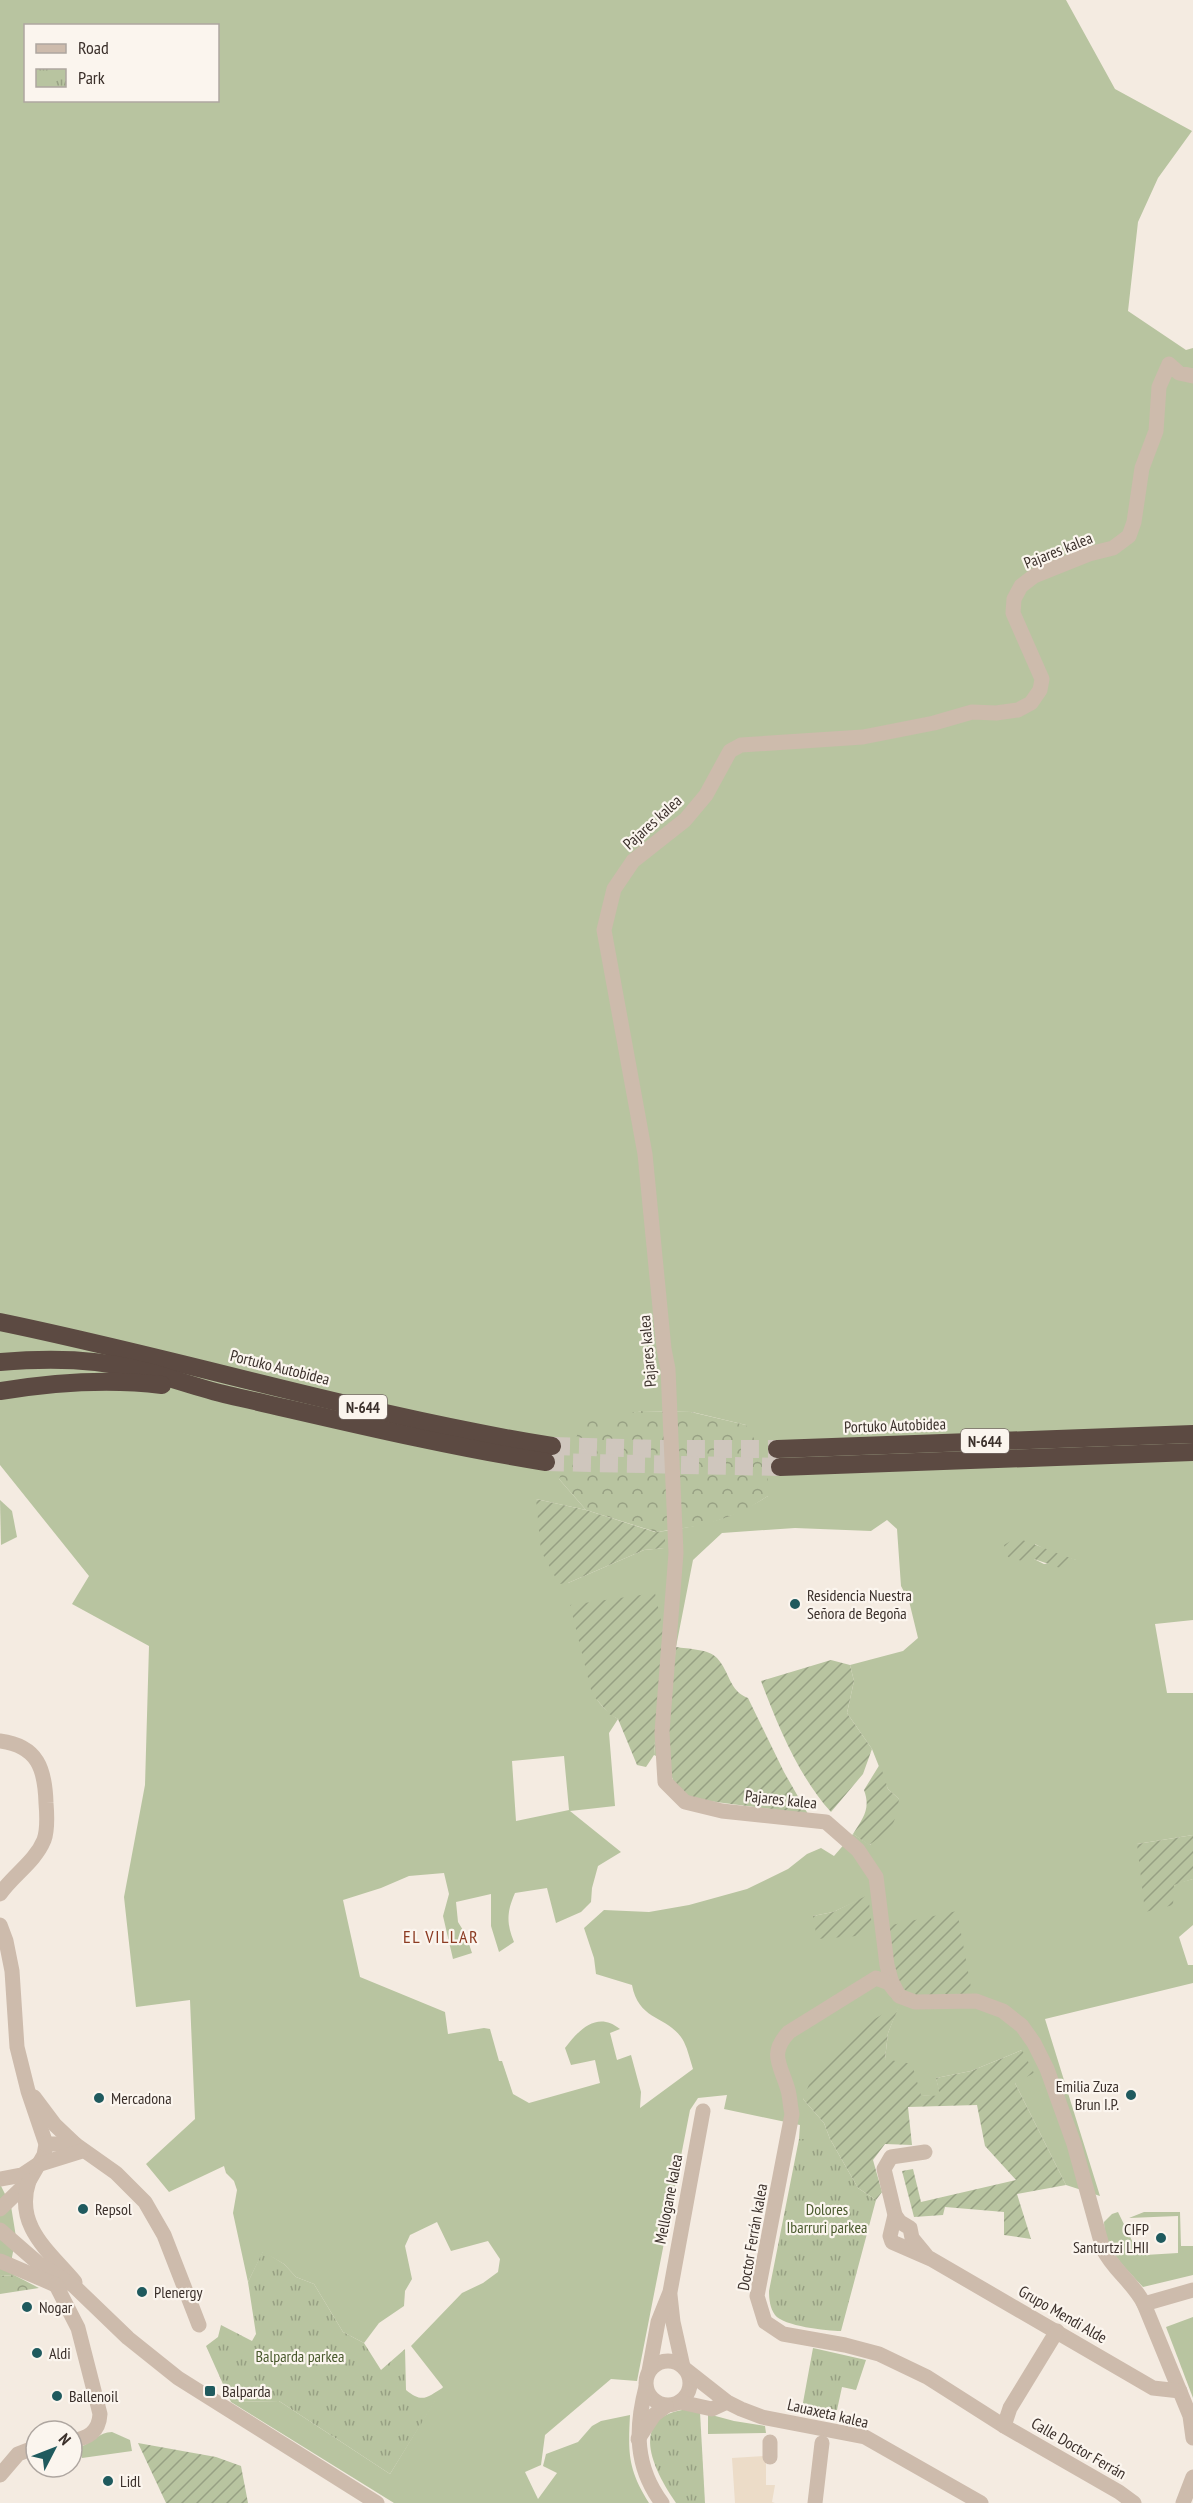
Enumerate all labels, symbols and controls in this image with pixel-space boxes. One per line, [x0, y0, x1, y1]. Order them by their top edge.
legend [24, 24, 219, 102]
text: Road [78, 36, 109, 59]
text: Park [78, 66, 105, 89]
street label: Pajares kalea [1021, 527, 1095, 573]
street label: Pajares kalea [618, 790, 686, 854]
street label: Pajares kalea [634, 1314, 660, 1388]
street label: Portuko Autobidea [228, 1345, 332, 1389]
road number: N-644 [339, 1395, 387, 1419]
street label: Portuko Autobidea [844, 1413, 946, 1437]
road number: N-644 [961, 1429, 1009, 1453]
place label: Residencia Nuestra Señora de Begoña [807, 1585, 912, 1623]
marker: Residencia Nuestra Señora de Begoña [788, 1597, 802, 1611]
street label: Pajares kalea [744, 1785, 818, 1813]
district label: EL VILLAR [403, 1925, 479, 1948]
place label: Emilia Zuza Brun I.P. [1056, 2076, 1119, 2114]
place label: Mercadona [111, 2088, 172, 2108]
marker: Emilia Zuza Brun I.P. [1124, 2088, 1138, 2102]
marker: Mercadona [92, 2091, 106, 2105]
street label: Mellogane kalea [650, 2152, 686, 2246]
street label: Doctor Ferrán kalea [733, 2182, 771, 2292]
place label: Repsol [95, 2199, 132, 2219]
park label: Dolores Ibarruri parkea [787, 2199, 867, 2237]
marker: Repsol [76, 2202, 90, 2216]
place label: CIFP Santurtzi LHII [1073, 2219, 1149, 2257]
marker: CIFP Santurtzi LHII [1154, 2231, 1168, 2245]
street label: Grupo Mendi Alde [1015, 2281, 1111, 2347]
place label: Plenergy [154, 2282, 203, 2302]
marker: Plenergy [135, 2285, 149, 2299]
place label: Nogar [39, 2297, 73, 2317]
marker: Nogar [20, 2300, 34, 2314]
place label: Aldi [49, 2343, 71, 2363]
marker: Aldi [30, 2346, 44, 2360]
park label: Balparda parkea [256, 2346, 344, 2366]
place label: Balparda [222, 2381, 271, 2401]
marker: Balparda [203, 2384, 217, 2398]
place label: Ballenoil [69, 2386, 118, 2406]
marker: Ballenoil [50, 2389, 64, 2403]
street label: Lauaxeta kalea [786, 2394, 870, 2432]
street label: Calle Doctor Ferrán [1028, 2413, 1130, 2483]
north arrow [24, 2419, 84, 2479]
text: N [55, 2429, 75, 2449]
place label: Lidl [120, 2471, 141, 2491]
marker: Lidl [101, 2474, 115, 2488]

